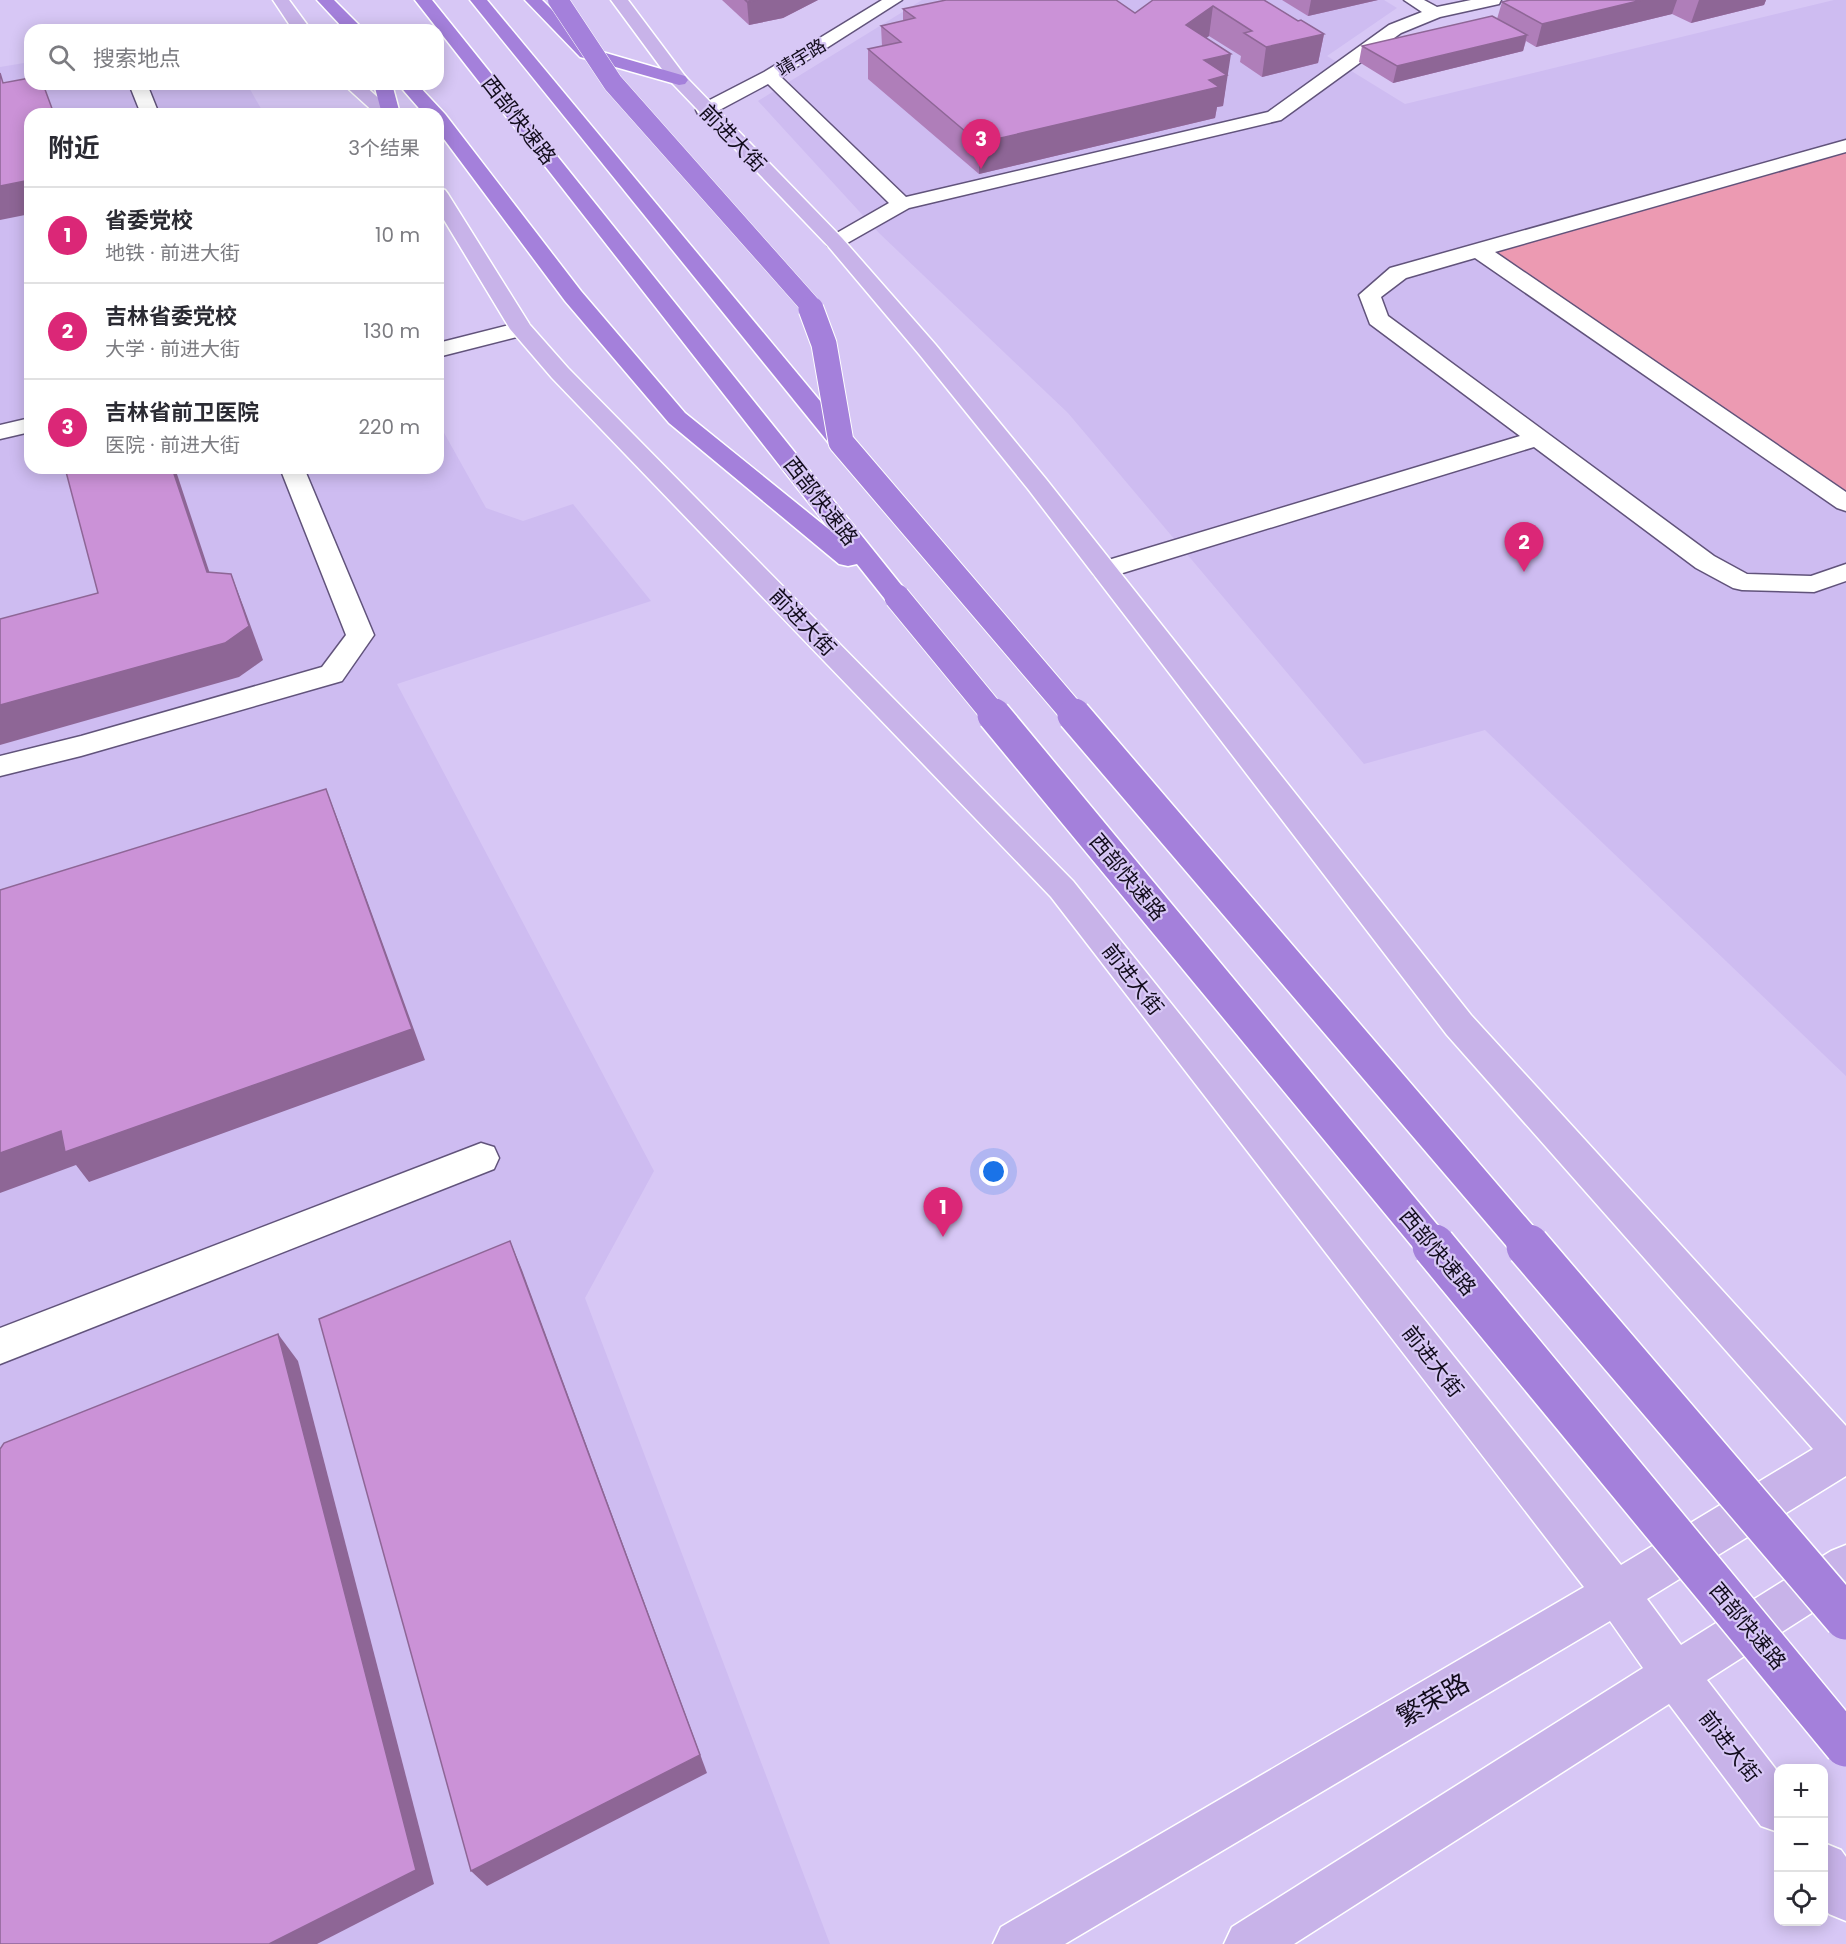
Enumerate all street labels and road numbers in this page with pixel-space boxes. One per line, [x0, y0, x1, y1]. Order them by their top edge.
street label: 靖宇路 [771, 32, 831, 82]
street label: 西部快速路 [475, 70, 563, 170]
street label: 前进大街 [693, 98, 773, 178]
street label: 西部快速路 [777, 451, 865, 551]
street label: 前进大街 [763, 582, 843, 662]
street label: 西部快速路 [1083, 827, 1173, 927]
street label: 前进大街 [1096, 937, 1170, 1021]
street label: 西部快速路 [1393, 1202, 1483, 1302]
street label: 前进大街 [1396, 1319, 1470, 1403]
street label: 西部快速路 [1703, 1576, 1793, 1676]
street label: 繁荣路 [1390, 1665, 1476, 1735]
street label: 前进大街 [1693, 1704, 1767, 1788]

